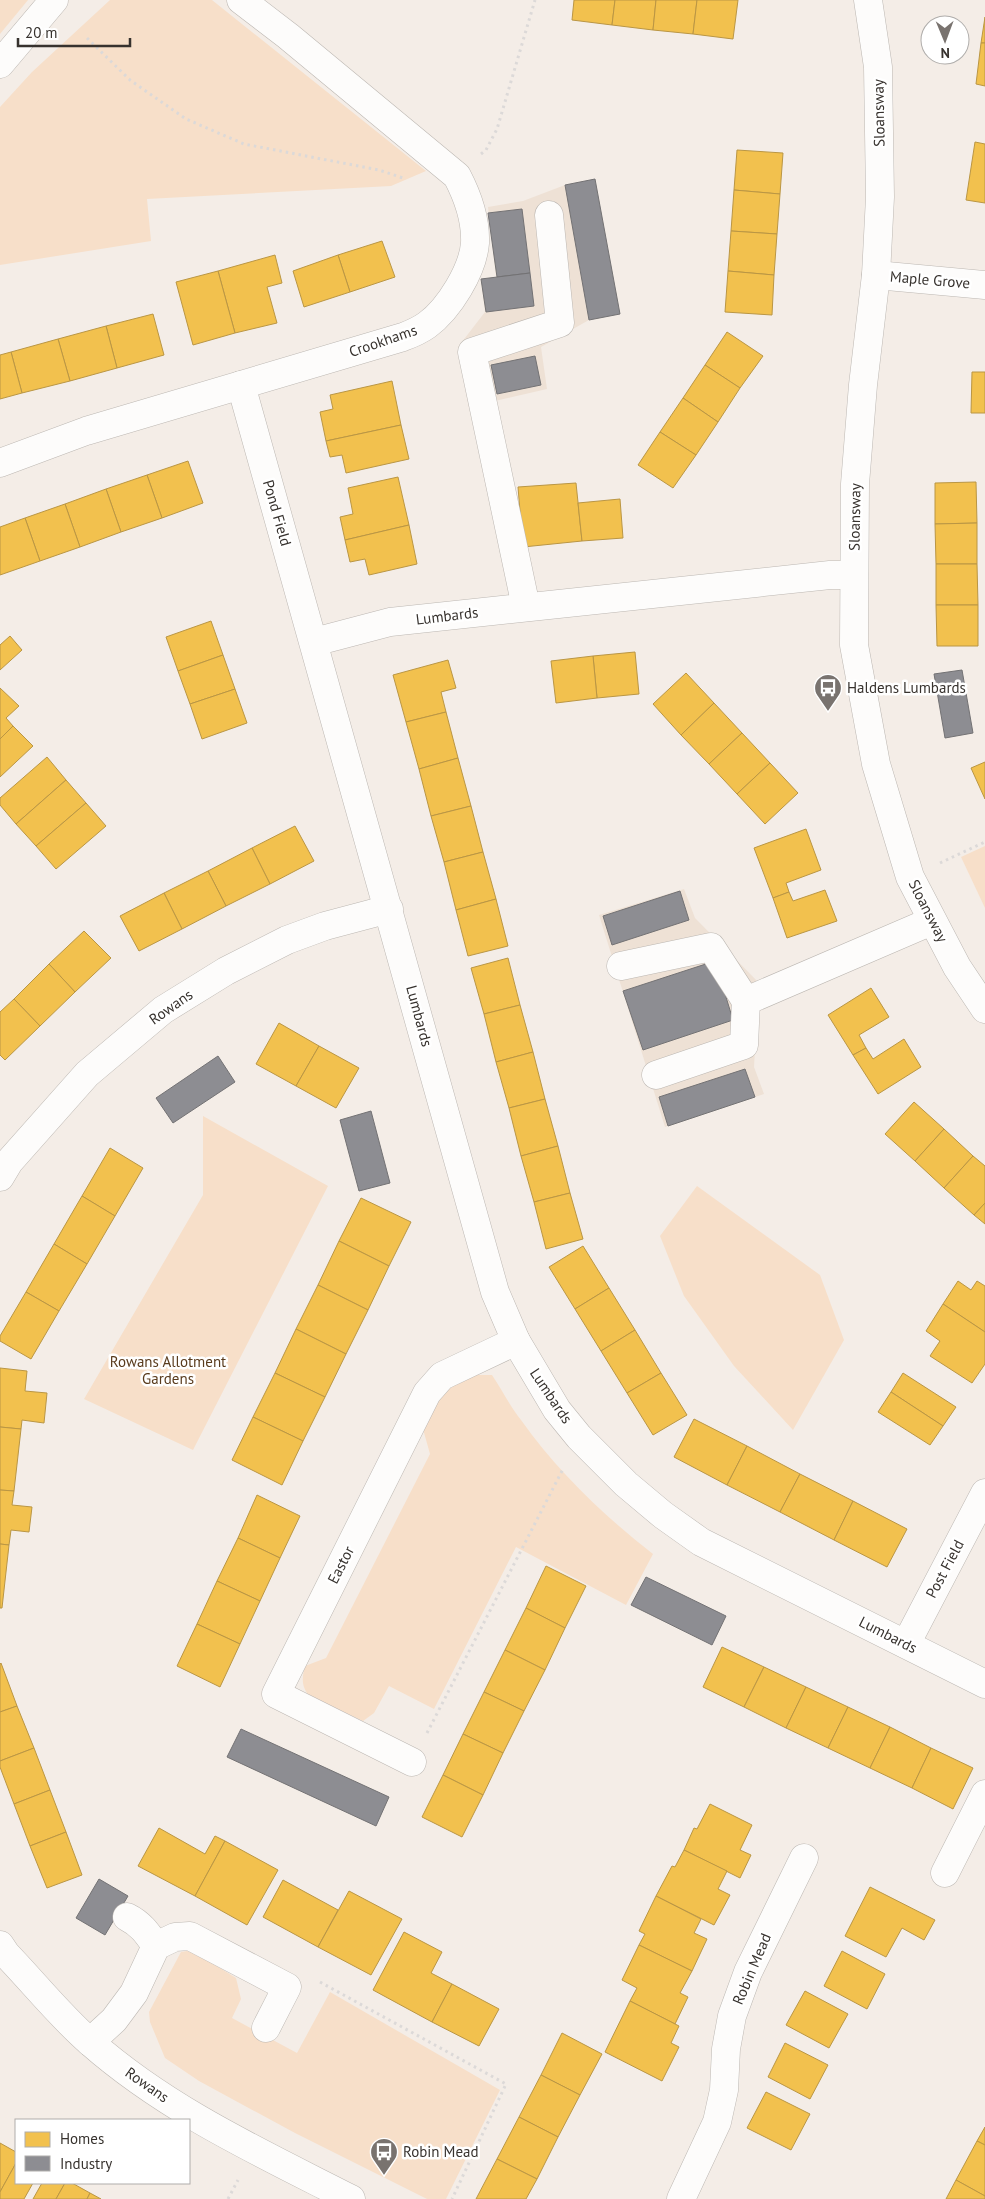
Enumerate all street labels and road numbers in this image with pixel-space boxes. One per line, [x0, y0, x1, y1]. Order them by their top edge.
street label: Sloansway [868, 79, 889, 147]
street label: Maple Grove [889, 267, 971, 292]
street label: Crookhams [346, 320, 419, 361]
street label: Pond Field [259, 478, 296, 548]
street label: Sloansway [844, 483, 865, 551]
street label: Lumbards [415, 602, 479, 629]
street label: Sloansway [905, 876, 952, 945]
street label: Lumbards [402, 983, 437, 1049]
street label: Rowans [145, 985, 196, 1028]
street label: Lumbards [526, 1364, 577, 1427]
street label: Post Field [921, 1536, 968, 1601]
street label: Eastor [323, 1543, 358, 1587]
street label: Lumbards [856, 1612, 920, 1657]
street label: Robin Mead [728, 1930, 775, 2007]
street label: Rowans [122, 2063, 173, 2106]

